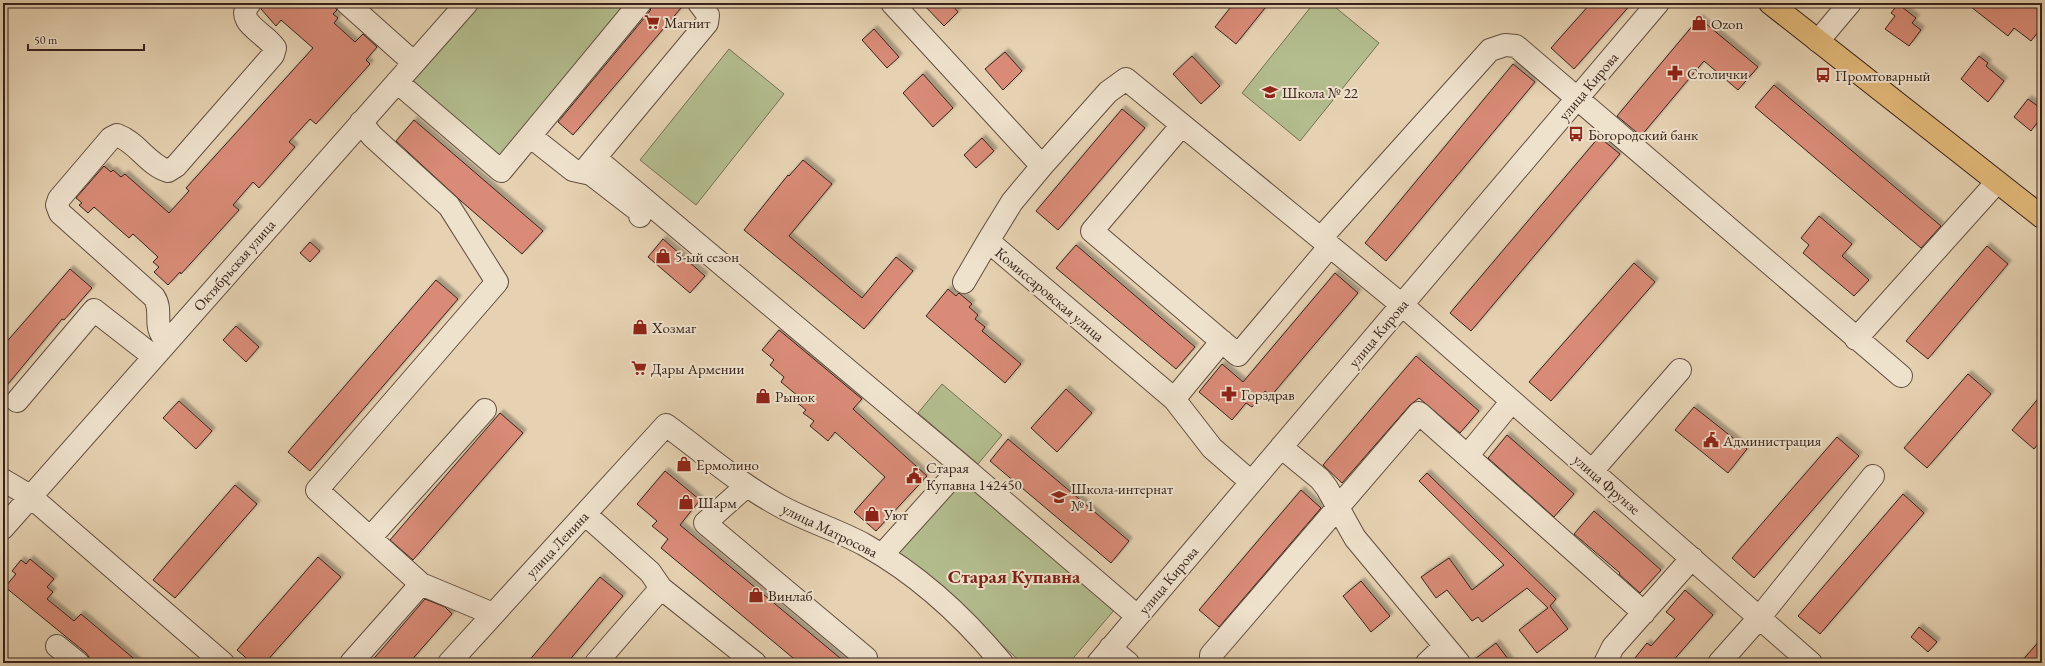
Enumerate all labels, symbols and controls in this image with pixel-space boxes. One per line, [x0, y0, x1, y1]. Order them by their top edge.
supermarket icon: Магнит [643, 13, 661, 31]
place label: Магнит [664, 13, 710, 32]
shop icon: Ozon [1690, 14, 1708, 32]
place label: Ozon [1711, 14, 1744, 33]
scale bar [28, 26, 144, 52]
text: 50 m [34, 32, 58, 48]
street label: улица Кирова [1554, 48, 1622, 124]
pharmacy icon: Столички [1666, 64, 1684, 82]
place label: Столички [1687, 64, 1748, 83]
bus stop icon: Промтоварный [1814, 66, 1832, 84]
place label: Промтоварный [1835, 66, 1931, 85]
school or university icon: Школа № 22 [1261, 83, 1279, 101]
place label: Школа № 22 [1282, 83, 1359, 102]
bus stop icon: Богородский банк [1567, 125, 1585, 143]
place label: Богородский банк [1588, 125, 1698, 144]
street label: Октябрьская улица [189, 215, 279, 315]
street label: Комиссаровская улица [991, 243, 1109, 345]
shop icon: 5-ый сезон [654, 247, 672, 265]
place label: 5-ый сезон [675, 247, 739, 266]
street label: улица Кирова [1344, 295, 1412, 371]
shop icon: Хозмаг [631, 318, 649, 336]
place label: Хозмаг [651, 318, 697, 337]
supermarket icon: Дары Армении [630, 359, 648, 377]
place label: Дары Армении [651, 359, 744, 378]
pharmacy icon: Горздрав [1220, 385, 1238, 403]
place label: Горздрав [1241, 385, 1295, 404]
shop icon: Рынок [754, 387, 772, 405]
place label: Рынок [775, 387, 815, 406]
public building icon: Администрация [1702, 431, 1720, 449]
place label: Администрация [1722, 431, 1822, 450]
street label: улица Фрунзе [1570, 450, 1645, 518]
shop icon: Ермолино [675, 455, 693, 473]
place label: Ермолино [696, 455, 759, 474]
place label: Старая Купавна 142450 [926, 458, 1022, 494]
public building icon: Старая Купавна 142450 [905, 467, 923, 485]
place label: Школа-интернат № 1 [1071, 479, 1173, 515]
school or university icon: Школа-интернат № 1 [1050, 488, 1068, 506]
shop icon: Шарм [677, 493, 695, 511]
place label: Шарм [698, 493, 737, 512]
street label: улица Матросова [779, 499, 881, 561]
shop icon: Уют [863, 505, 881, 523]
place label: Уют [883, 505, 908, 524]
street label: улица Ленина [521, 507, 593, 581]
street label: улица Кирова [1134, 542, 1202, 618]
district label: Старая Купавна [948, 564, 1081, 589]
shop icon: Винлаб [747, 586, 765, 604]
place label: Винлаб [768, 586, 813, 605]

